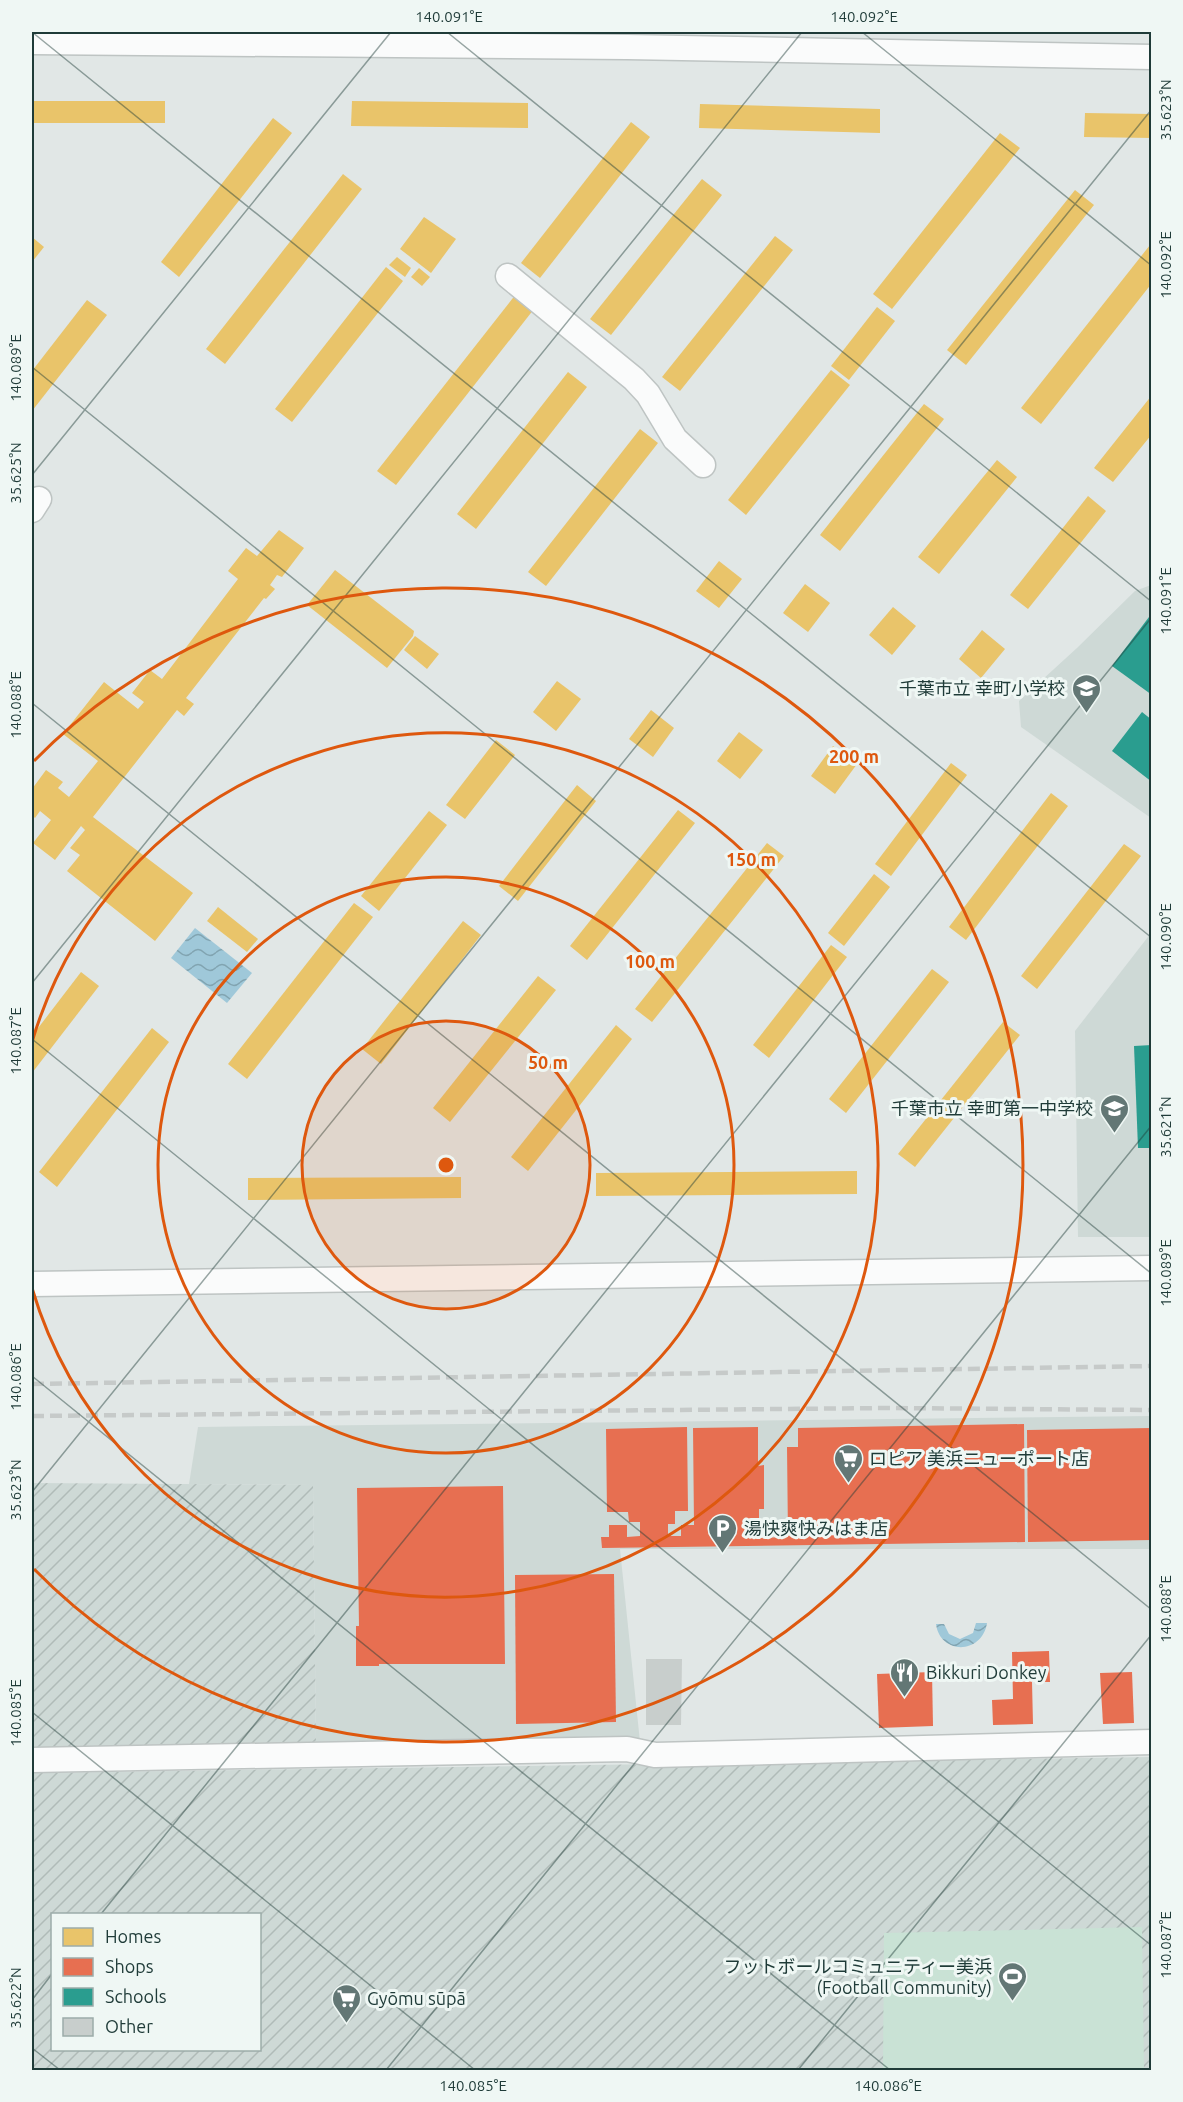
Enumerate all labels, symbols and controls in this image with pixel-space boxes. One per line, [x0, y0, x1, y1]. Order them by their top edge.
text: 140.091°E [415, 8, 483, 25]
text: 140.092°E [830, 8, 898, 25]
text: 35.623°N [1157, 79, 1174, 141]
text: 140.092°E [1157, 231, 1174, 299]
text: 140.089°E [7, 334, 24, 402]
text: 35.625°N [7, 442, 24, 504]
text: 140.091°E [1157, 567, 1174, 635]
text: 140.088°E [7, 671, 24, 739]
school or university icon: 千葉市立 幸町小学校 [1070, 672, 1102, 714]
place label: 千葉市立 幸町小学校 [899, 678, 1065, 698]
text: 200 m [829, 746, 879, 766]
text: 150 m [726, 849, 776, 869]
text: 140.090°E [1157, 903, 1174, 971]
text: 100 m [625, 951, 675, 971]
text: 140.087°E [7, 1007, 24, 1075]
text: 50 m [528, 1052, 568, 1072]
school or university icon: 千葉市立 幸町第一中学校 [1098, 1092, 1130, 1134]
text: 35.621°N [1157, 1096, 1174, 1158]
place label: 千葉市立 幸町第一中学校 [891, 1098, 1093, 1118]
centre of rings [436, 1155, 456, 1175]
text: 140.089°E [1157, 1239, 1174, 1307]
text: 140.086°E [7, 1343, 24, 1411]
supermarket icon: ロピア 美浜ニューポート店 [832, 1442, 864, 1484]
place label: ロピア 美浜ニューポート店 [869, 1448, 1089, 1468]
text: 35.623°N [7, 1459, 24, 1521]
parking icon: 湯快爽快みはま店 [707, 1512, 739, 1554]
place label: 湯快爽快みはま店 [744, 1518, 888, 1538]
text: 140.088°E [1157, 1575, 1174, 1643]
restaurant icon: Bikkuri Donkey [889, 1656, 921, 1698]
place label: Bikkuri Donkey [926, 1662, 1047, 1682]
text: 140.085°E [7, 1679, 24, 1747]
text: 140.087°E [1157, 1911, 1174, 1979]
legend [51, 1913, 261, 2051]
text: Homes [105, 1926, 162, 1946]
text: Shops [105, 1956, 154, 1976]
place label: フットボールコミュニティー美浜 (Football Community) [723, 1956, 992, 1998]
sports icon: フットボールコミュニティー美浜 (Football Community) [997, 1960, 1029, 2002]
text: 35.622°N [7, 1967, 24, 2029]
supermarket icon: Gyōmu sūpā [330, 1982, 362, 2024]
text: Schools [105, 1986, 167, 2006]
place label: Gyōmu sūpā [367, 1988, 466, 2008]
text: Other [105, 2016, 153, 2036]
text: 140.085°E [439, 2077, 507, 2094]
text: 140.086°E [854, 2077, 922, 2094]

